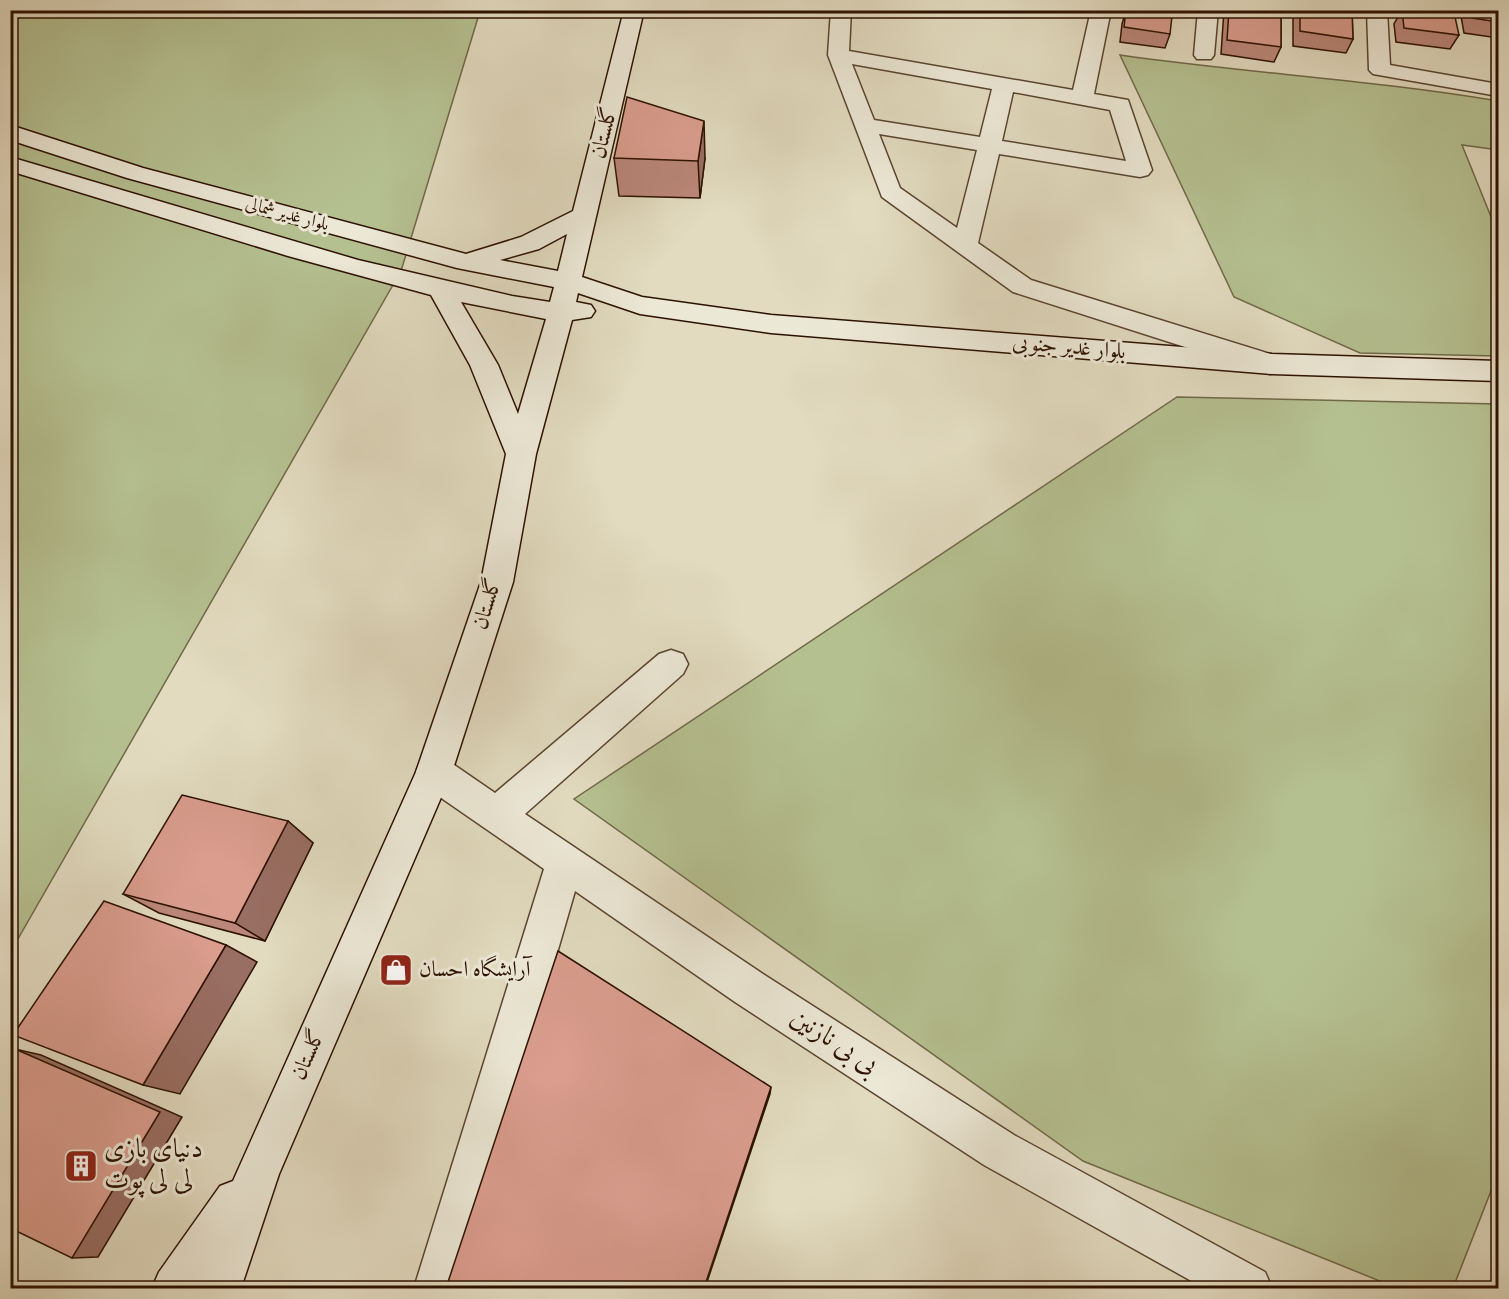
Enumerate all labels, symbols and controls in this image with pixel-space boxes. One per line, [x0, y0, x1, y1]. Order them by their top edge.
street label: گلستان [584, 104, 626, 162]
street label: بلوار غدیر شمالی [242, 192, 332, 238]
street label: بلوار غدیر جنوبی [1011, 328, 1127, 368]
street label: گلستان [465, 574, 511, 634]
shop icon: آرایشگاه احسان [378, 952, 414, 988]
place label: آرایشگاه احسان [419, 955, 533, 986]
street label: بی بی نازنین [782, 999, 886, 1085]
street label: گلستان [284, 1025, 334, 1085]
place label: دنیای بازی لی لی پوت [104, 1131, 203, 1200]
building icon: دنیای بازی لی لی پوت [63, 1148, 99, 1184]

